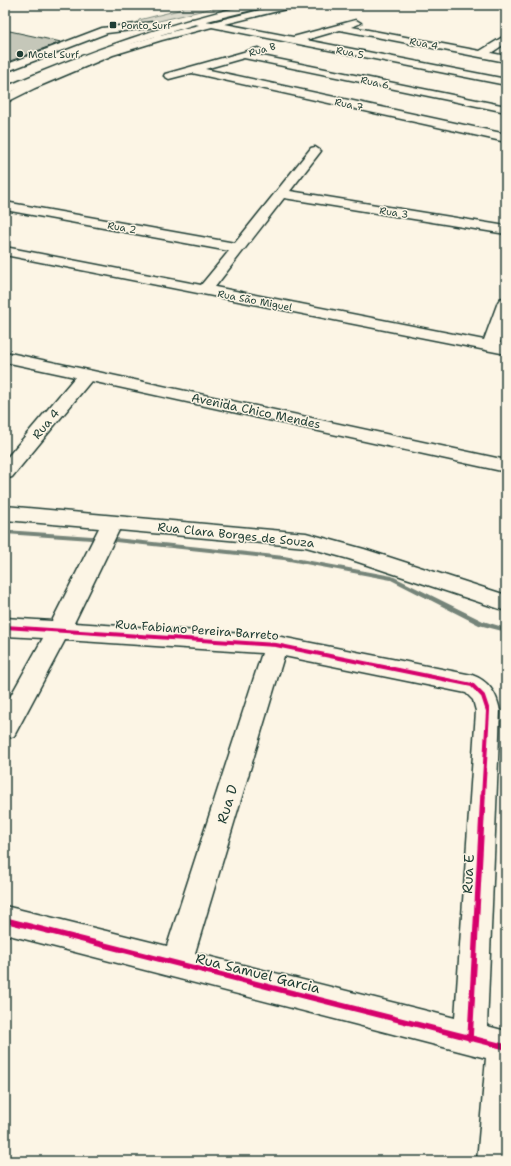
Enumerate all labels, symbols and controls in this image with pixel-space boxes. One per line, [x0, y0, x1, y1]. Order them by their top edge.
place label: Ponto Surf [121, 19, 172, 32]
marker: Ponto Surf [108, 20, 118, 30]
street label: Rua 4 [408, 34, 439, 53]
street label: Rua B [247, 39, 277, 60]
street label: Rua 5 [335, 43, 365, 62]
place label: Motel Surf [28, 48, 79, 61]
marker: Motel Surf [15, 49, 25, 59]
street label: Rua 6 [359, 73, 390, 92]
street label: Rua 7 [333, 95, 364, 114]
street label: Rua 3 [379, 204, 409, 221]
street label: Rua 2 [107, 219, 137, 236]
street label: Rua São Miguel [216, 287, 293, 314]
street label: Avenida Chico Mendes [190, 390, 322, 433]
street label: Rua 4 [29, 406, 63, 442]
street label: Rua Clara Borges de Souza [157, 519, 316, 551]
street label: Rua Fabiano Pereira Barreto [115, 616, 279, 644]
street label: Rua D [213, 782, 241, 826]
street label: Rua E [458, 854, 478, 894]
street label: Rua Samuel Garcia [194, 949, 322, 997]

